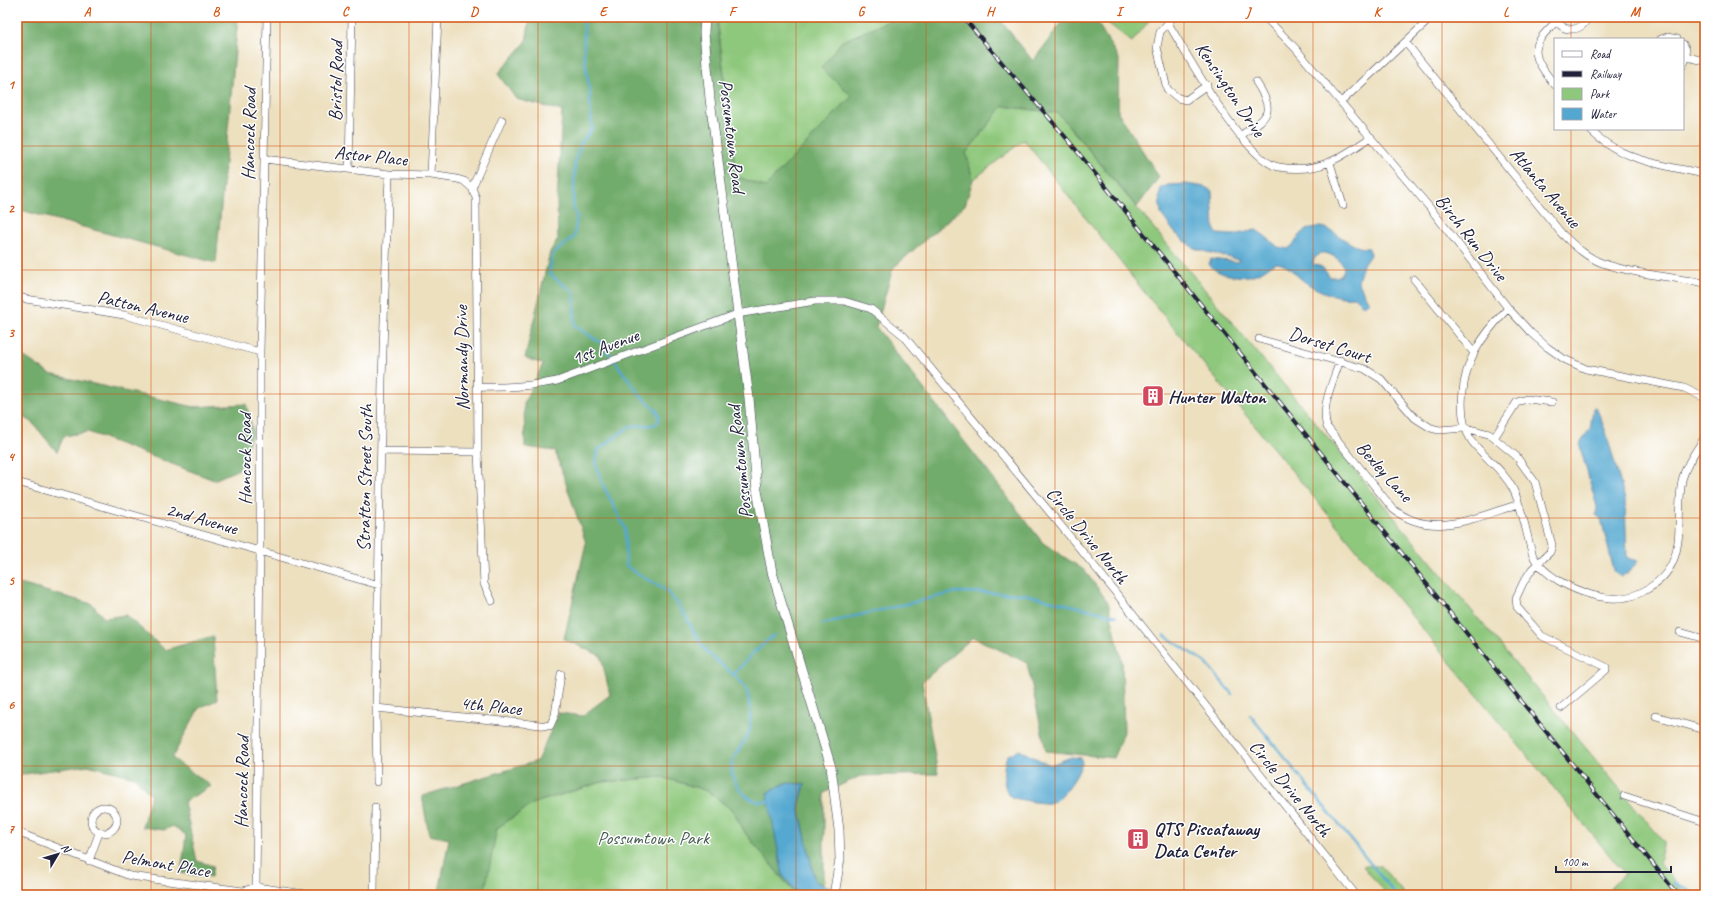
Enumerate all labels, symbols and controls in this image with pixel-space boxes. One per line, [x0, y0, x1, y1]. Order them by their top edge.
text: A [84, 4, 92, 20]
text: B [213, 4, 221, 20]
text: C [342, 4, 350, 20]
text: D [470, 4, 479, 20]
text: E [600, 4, 609, 20]
text: F [729, 4, 738, 20]
text: G [858, 4, 866, 20]
text: H [986, 4, 996, 20]
text: I [1116, 4, 1125, 20]
text: J [1245, 4, 1252, 20]
text: K [1374, 4, 1384, 20]
text: L [1503, 4, 1510, 20]
text: M [1630, 4, 1641, 20]
street label: Bristol Road [323, 37, 349, 121]
street label: Kensington Drive [1190, 38, 1272, 143]
legend [1554, 38, 1684, 130]
text: Road [1590, 46, 1612, 62]
text: Railway [1590, 66, 1622, 82]
text: 1 [8, 77, 16, 93]
street label: Possumtown Road [713, 78, 751, 197]
street label: Hancock Road [236, 84, 262, 180]
text: Park [1590, 86, 1611, 102]
text: Water [1590, 106, 1618, 122]
street label: Astor Place [333, 140, 410, 172]
street label: Atlanta Avenue [1504, 142, 1587, 234]
street label: Birch Run Drive [1430, 189, 1514, 287]
text: 2 [8, 201, 15, 217]
street label: Patton Avenue [95, 285, 192, 329]
street label: Normandy Drive [449, 303, 475, 411]
street label: Dorset Court [1286, 321, 1375, 369]
street label: 1st Avenue [569, 323, 644, 371]
text: 3 [8, 325, 15, 341]
building icon: Hunter Walton [1140, 383, 1166, 409]
place label: Hunter Walton [1168, 385, 1267, 409]
street label: Possumtown Road [722, 401, 758, 520]
street label: Stratton Street South [352, 403, 378, 552]
street label: Hancock Road [233, 409, 257, 505]
street label: Bexley Lane [1351, 436, 1419, 508]
text: 4 [8, 449, 16, 465]
street label: Circle Drive North [1041, 482, 1134, 590]
street label: 2nd Avenue [163, 497, 242, 541]
text: 5 [8, 573, 15, 589]
street label: 4th Place [459, 691, 524, 721]
text: 6 [8, 697, 15, 713]
street label: Hancock Road [229, 732, 255, 828]
street label: Circle Drive North [1244, 735, 1337, 843]
place label: QTS Piscataway Data Center [1154, 817, 1260, 863]
text: 7 [8, 821, 15, 837]
park label: Possumtown Park [597, 826, 710, 850]
building icon: QTS Piscataway Data Center [1125, 826, 1151, 852]
north arrow [38, 834, 78, 874]
text: N [58, 841, 75, 857]
street label: Pelmont Place [120, 844, 213, 884]
scale bar [1556, 848, 1671, 874]
text: 100 m [1562, 854, 1589, 870]

